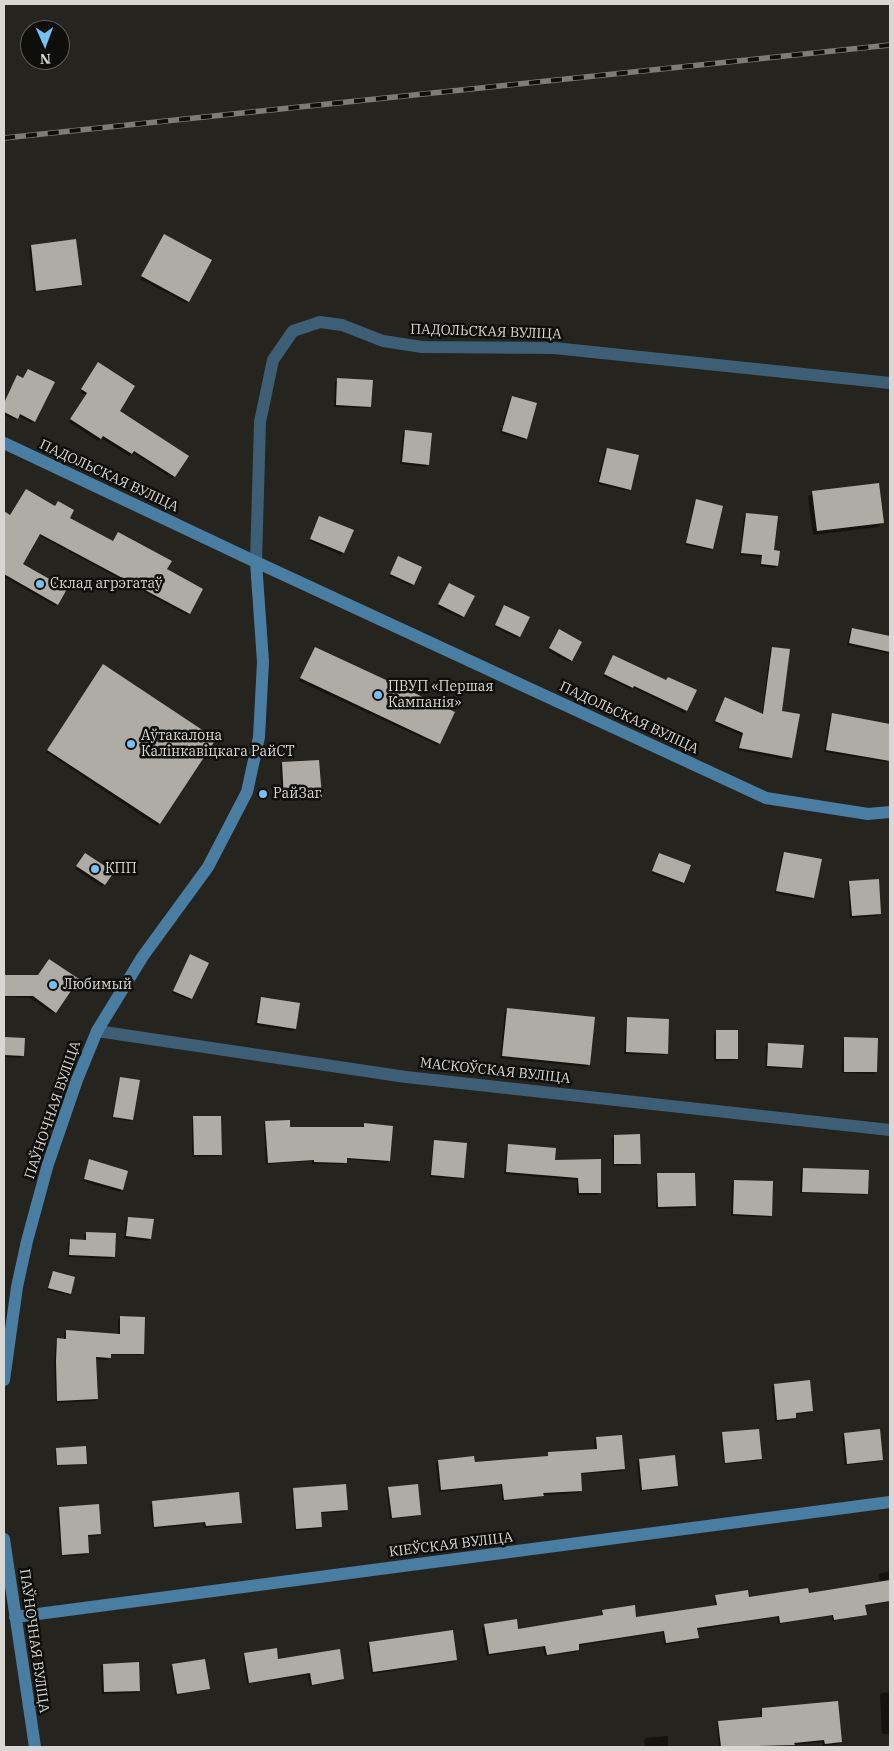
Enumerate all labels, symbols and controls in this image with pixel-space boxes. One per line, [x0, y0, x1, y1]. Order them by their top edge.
north arrow [20, 20, 70, 70]
text: N [40, 50, 51, 68]
street label: ПАДОЛЬСКАЯ ВУЛІЦА [410, 321, 562, 343]
street label: ПАДОЛЬСКАЯ ВУЛІЦА [37, 436, 181, 516]
place label: Склад агрэгатаў [50, 576, 163, 592]
marker: Склад агрэгатаў [34, 578, 46, 590]
street label: ПАДОЛЬСКАЯ ВУЛІЦА [557, 678, 701, 758]
place label: ПВУП «Першая Кампанія» [388, 679, 494, 712]
marker: ПВУП «Першая Кампанія» [372, 689, 384, 701]
place label: Аўтакалона Калінкавіцкага РайСТ [141, 728, 295, 760]
marker: Аўтакалона Калінкавіцкага РайСТ [125, 738, 137, 750]
place label: РайЗаг [273, 786, 321, 802]
marker: РайЗаг [257, 788, 269, 800]
place label: КПП [105, 861, 137, 877]
marker: КПП [89, 863, 101, 875]
place label: Любимый [63, 977, 132, 993]
marker: Любимый [47, 979, 59, 991]
street label: ПАЎНОЧНАЯ ВУЛІЦА [21, 1039, 85, 1181]
street label: МАСКОЎСКАЯ ВУЛІЦА [419, 1055, 571, 1087]
street label: КІЕЎСКАЯ ВУЛІЦА [388, 1529, 514, 1561]
street label: ПАЎНОЧНАЯ ВУЛІЦА [16, 1568, 52, 1714]

